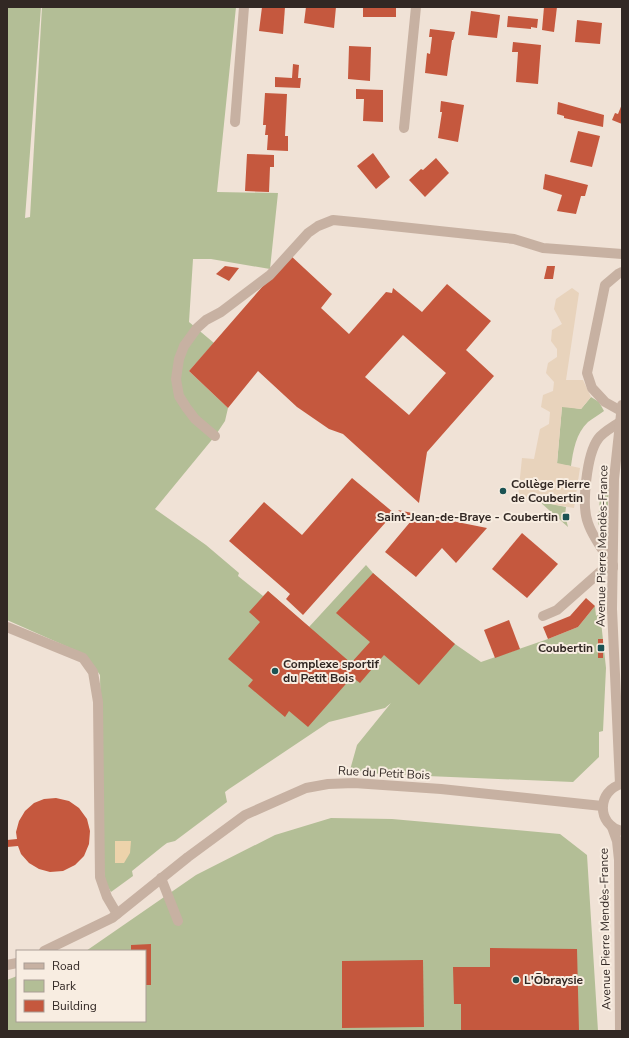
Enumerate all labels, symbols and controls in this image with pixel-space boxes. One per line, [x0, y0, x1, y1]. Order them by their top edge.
street label: Avenue Pierre Mendès-France [593, 465, 611, 627]
place label: Collège Pierre de Coubertin [511, 476, 590, 506]
marker: Collège Pierre de Coubertin [498, 486, 508, 496]
place label: Saint-Jean-de-Braye - Coubertin [377, 509, 558, 525]
marker: Saint-Jean-de-Braye - Coubertin [561, 512, 571, 522]
place label: Coubertin [538, 640, 593, 656]
marker: Coubertin [596, 643, 606, 653]
place label: Complexe sportif du Petit Bois [283, 656, 379, 686]
marker: Complexe sportif du Petit Bois [270, 666, 280, 676]
street label: Rue du Petit Bois [337, 763, 431, 783]
street label: Avenue Pierre Mendès-France [596, 848, 614, 1010]
legend [16, 950, 146, 1022]
text: Road [52, 958, 80, 974]
place label: L'Õbraysie [524, 972, 584, 988]
marker: L'Õbraysie [511, 975, 521, 985]
text: Park [52, 978, 77, 994]
text: Building [52, 998, 97, 1014]

